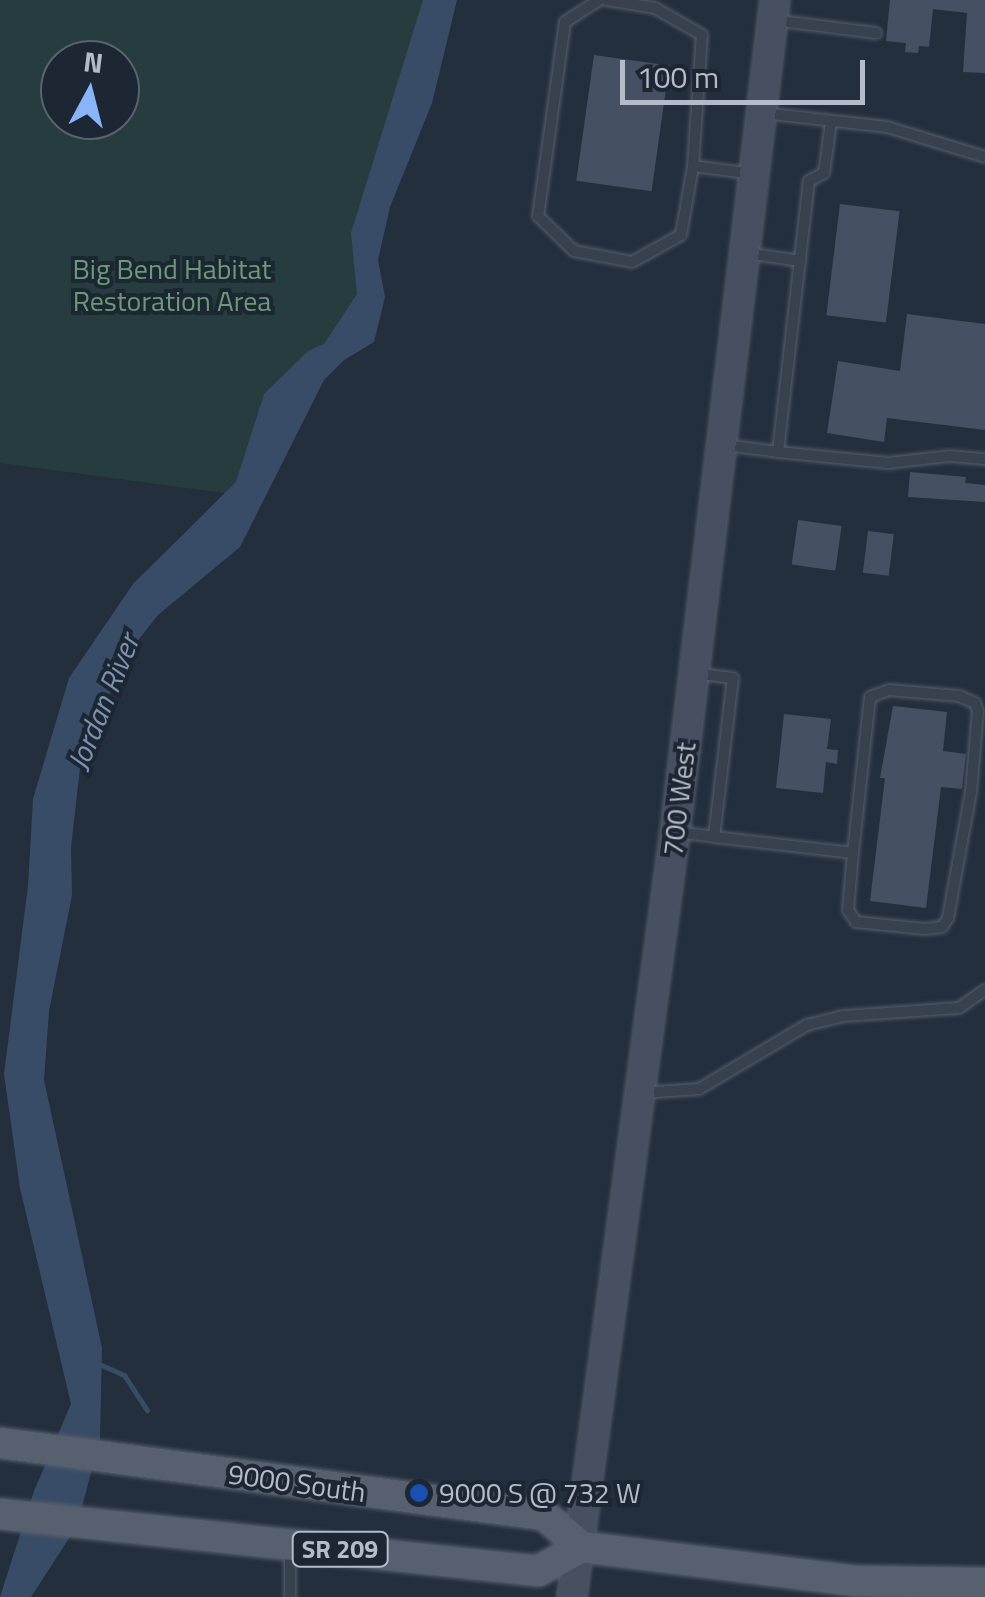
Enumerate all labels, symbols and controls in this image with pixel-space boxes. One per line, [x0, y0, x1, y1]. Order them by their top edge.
text: N [81, 39, 106, 84]
north arrow [40, 40, 140, 140]
scale bar [625, 40, 870, 102]
text: 100 m [637, 54, 719, 100]
park label: Big Bend Habitat Restoration Area [73, 252, 271, 318]
water label: Jordan River [60, 629, 146, 775]
street label: 700 West [655, 740, 703, 858]
street label: 9000 South [226, 1457, 368, 1509]
place label: 9000 S @ 732 W [439, 1476, 641, 1510]
marker: 9000 S @ 732 W [408, 1482, 430, 1504]
road number: SR 209 [290, 1529, 390, 1569]

